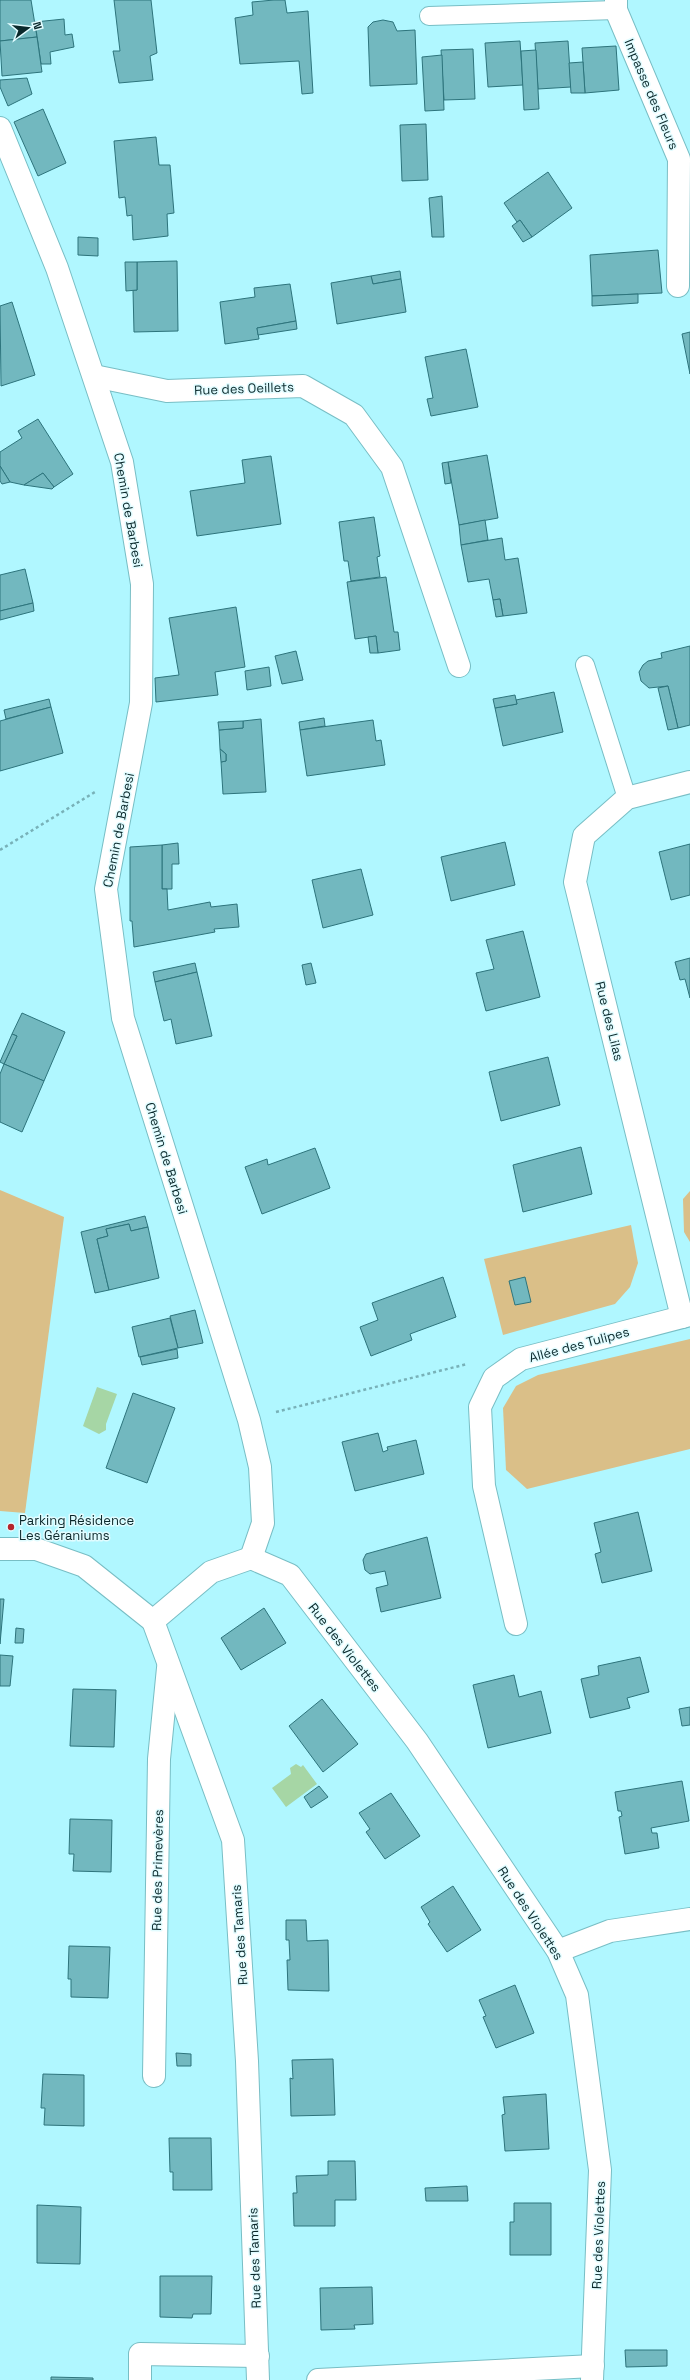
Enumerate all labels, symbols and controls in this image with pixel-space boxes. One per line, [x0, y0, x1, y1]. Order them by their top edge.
north arrow [8, 8, 48, 48]
text: N [30, 20, 45, 31]
street label: Impasse des Fleurs [621, 36, 683, 152]
street label: Rue des Oeillets [194, 378, 294, 399]
street label: Chemin de Barbesi [110, 451, 147, 569]
street label: Chemin de Barbesi [99, 771, 138, 889]
street label: Rue des Lilas [591, 980, 628, 1063]
street label: Chemin de Barbesi [141, 1100, 192, 1216]
street label: Allée des Tulipes [527, 1323, 631, 1366]
place label: Parking Résidence Les Géraniums [19, 1512, 134, 1544]
marker: Parking Résidence Les Géraniums [6, 1522, 16, 1532]
street label: Rue des Violettes [305, 1599, 385, 1695]
street label: Rue des Primevères [148, 1809, 167, 1931]
street label: Rue des Violettes [494, 1863, 567, 1963]
street label: Rue des Tamaris [227, 1884, 251, 1986]
street label: Rue des Violettes [588, 2181, 609, 2289]
street label: Rue des Tamaris [244, 2207, 265, 2309]

